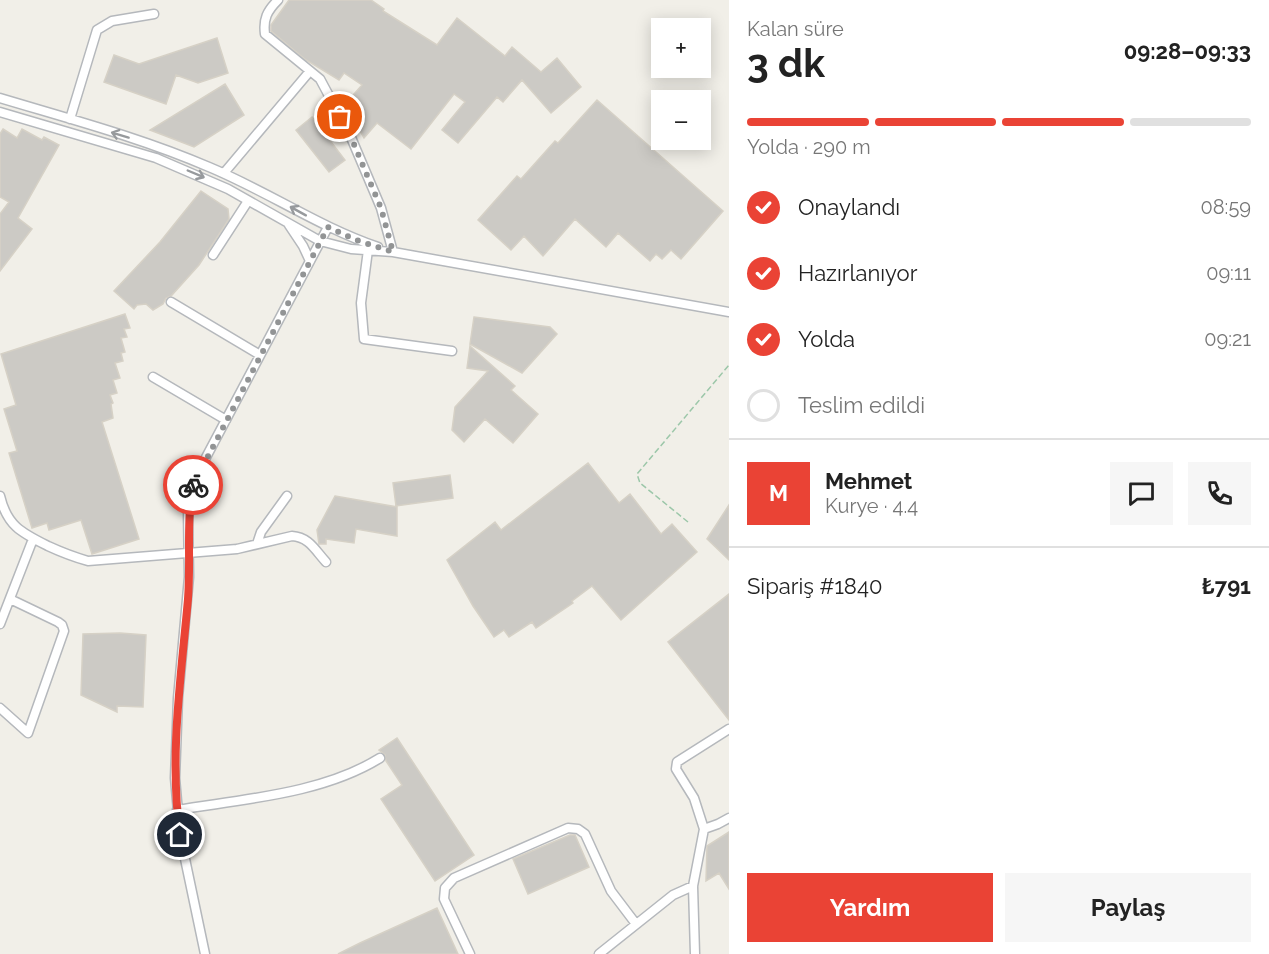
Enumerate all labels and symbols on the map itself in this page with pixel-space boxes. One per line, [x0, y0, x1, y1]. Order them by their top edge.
pin [314, 91, 365, 142]
one-way arrow [111, 129, 130, 140]
one-way arrow [186, 169, 204, 181]
one-way arrow [290, 205, 308, 216]
courier [163, 455, 223, 515]
pin [154, 809, 205, 860]

